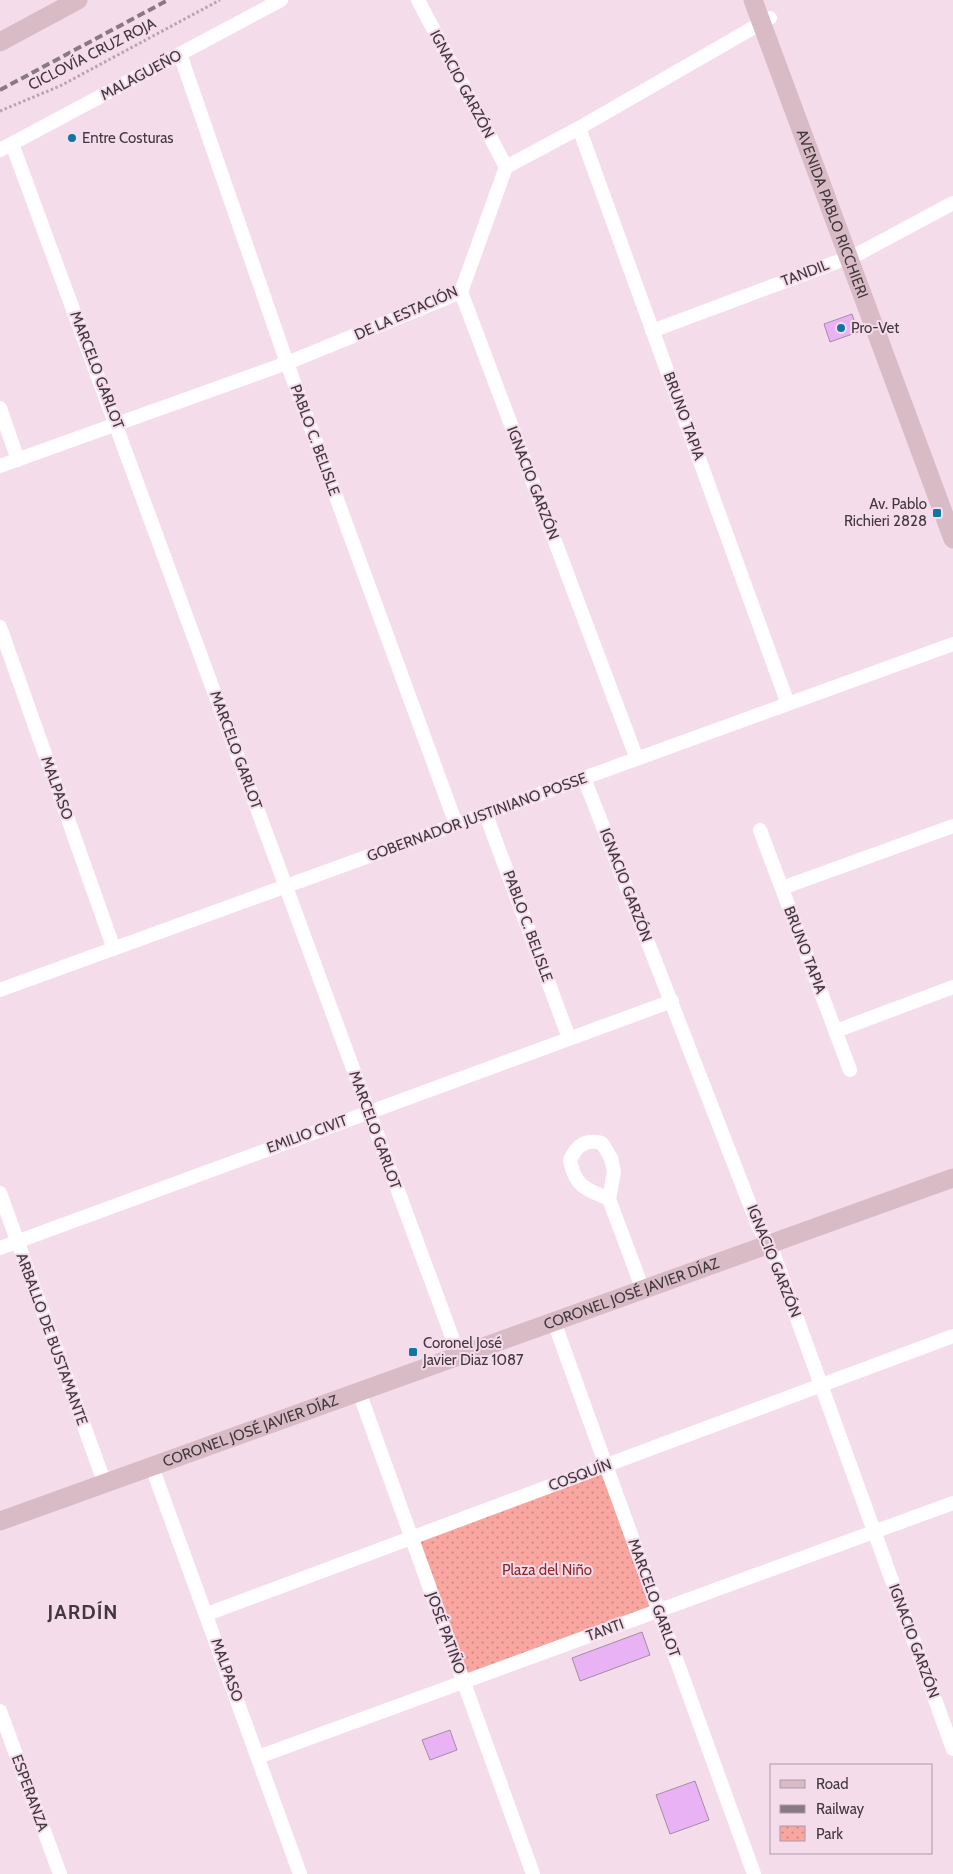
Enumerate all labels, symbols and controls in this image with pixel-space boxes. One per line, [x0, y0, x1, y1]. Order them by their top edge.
street label: CICLOVÍA CRUZ ROJA [25, 13, 159, 94]
street label: IGNACIO GARZÓN [426, 26, 499, 141]
street label: MALAGUEÑO [97, 46, 185, 104]
street label: AVENIDA PABLO RICCHIERI [793, 127, 872, 301]
place label: Entre Costuras [82, 129, 174, 147]
marker: Entre Costuras [66, 132, 78, 144]
street label: TANDIL [779, 256, 832, 290]
street label: DE LA ESTACIÓN [351, 281, 460, 344]
street label: MARCELO GARLOT [66, 309, 128, 431]
place label: Pro-Vet [851, 319, 899, 337]
marker: Pro-Vet [835, 322, 847, 334]
street label: BRUNO TAPIA [660, 369, 709, 463]
street label: PABLO C. BELISLE [287, 382, 343, 498]
street label: IGNACIO GARZÓN [503, 423, 564, 542]
place label: Av. Pablo Richieri 2828 [844, 495, 927, 530]
marker: Av. Pablo Richieri 2828 [931, 507, 943, 519]
street label: MARCELO GARLOT [206, 688, 266, 812]
street label: MALPASO [37, 754, 77, 822]
street label: GOBERNADOR JUSTINIANO POSSE [364, 769, 590, 865]
street label: IGNACIO GARZÓN [596, 825, 657, 944]
street label: PABLO C. BELISLE [500, 868, 556, 984]
street label: BRUNO TAPIA [780, 904, 830, 997]
street label: MARCELO GARLOT [345, 1068, 405, 1192]
street label: EMILIO CIVIT [264, 1111, 350, 1157]
street label: IGNACIO GARZÓN [743, 1202, 806, 1320]
street label: ARBALLO DE BUSTAMANTE [12, 1250, 92, 1428]
street label: CORONEL JOSÉ JAVIER DÍAZ [541, 1254, 722, 1334]
place label: Coronel José Javier Diaz 1087 [422, 1334, 524, 1369]
marker: Coronel José Javier Diaz 1087 [407, 1346, 419, 1358]
street label: CORONEL JOSÉ JAVIER DÍAZ [160, 1391, 341, 1471]
street label: COSQUÍN [546, 1454, 614, 1495]
street label: MARCELO GARLOT [624, 1536, 684, 1660]
park label: Plaza del Niño [502, 1561, 592, 1579]
street label: IGNACIO GARZÓN [885, 1581, 944, 1700]
street label: JOSÉ PATIÑO [422, 1588, 470, 1677]
district label: JARDÍN [47, 1600, 118, 1624]
street label: TANTI [584, 1615, 626, 1645]
street label: MALPASO [207, 1636, 247, 1704]
street label: ESPERANZA [8, 1752, 52, 1835]
legend [770, 1764, 933, 1854]
text: Road [816, 1775, 849, 1793]
text: Railway [816, 1800, 865, 1818]
text: Park [816, 1825, 843, 1843]

